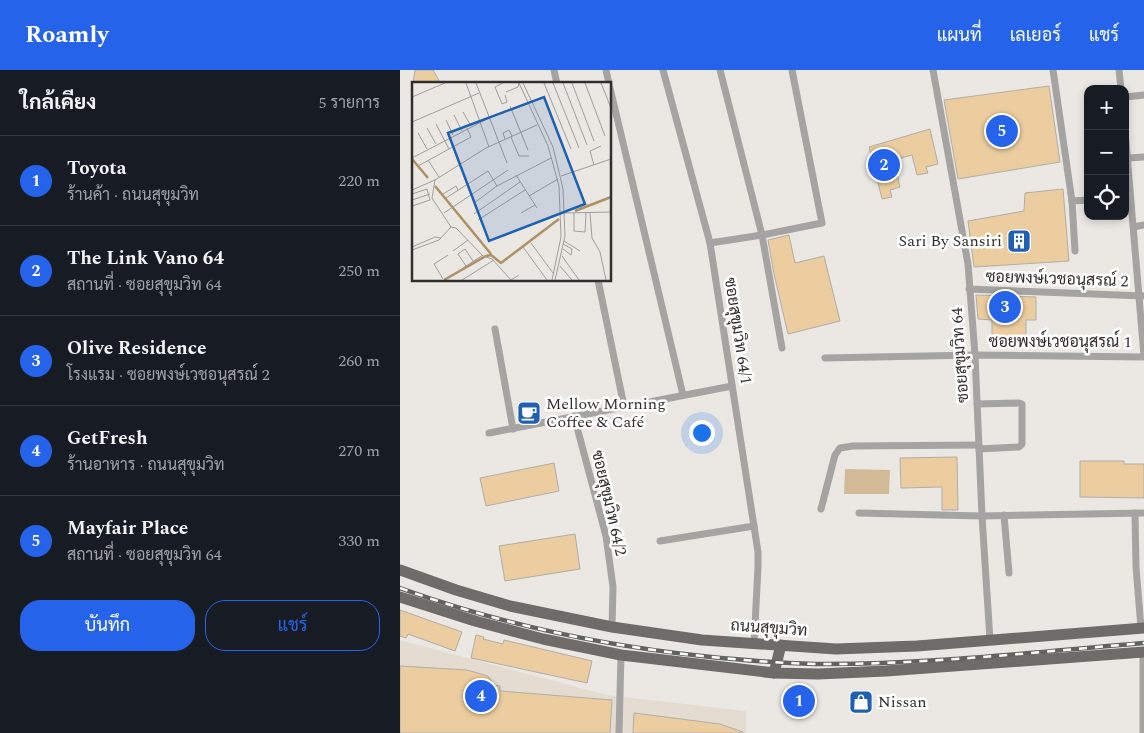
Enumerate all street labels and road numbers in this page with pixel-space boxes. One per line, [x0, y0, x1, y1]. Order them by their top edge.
street label: ซอยพงษ์เวชอนุสรณ์ 2 [985, 264, 1129, 293]
street label: ซอยสุขุมวิท 64/1 [718, 276, 758, 386]
street label: ซอยสุขุมวิท 64 [945, 306, 975, 404]
street label: ซอยพงษ์เวชอนุสรณ์ 1 [989, 329, 1131, 354]
street label: ซอยสุขุมวิท 64/2 [585, 448, 633, 558]
street label: ถนนสุขุมวิท [730, 613, 808, 643]

